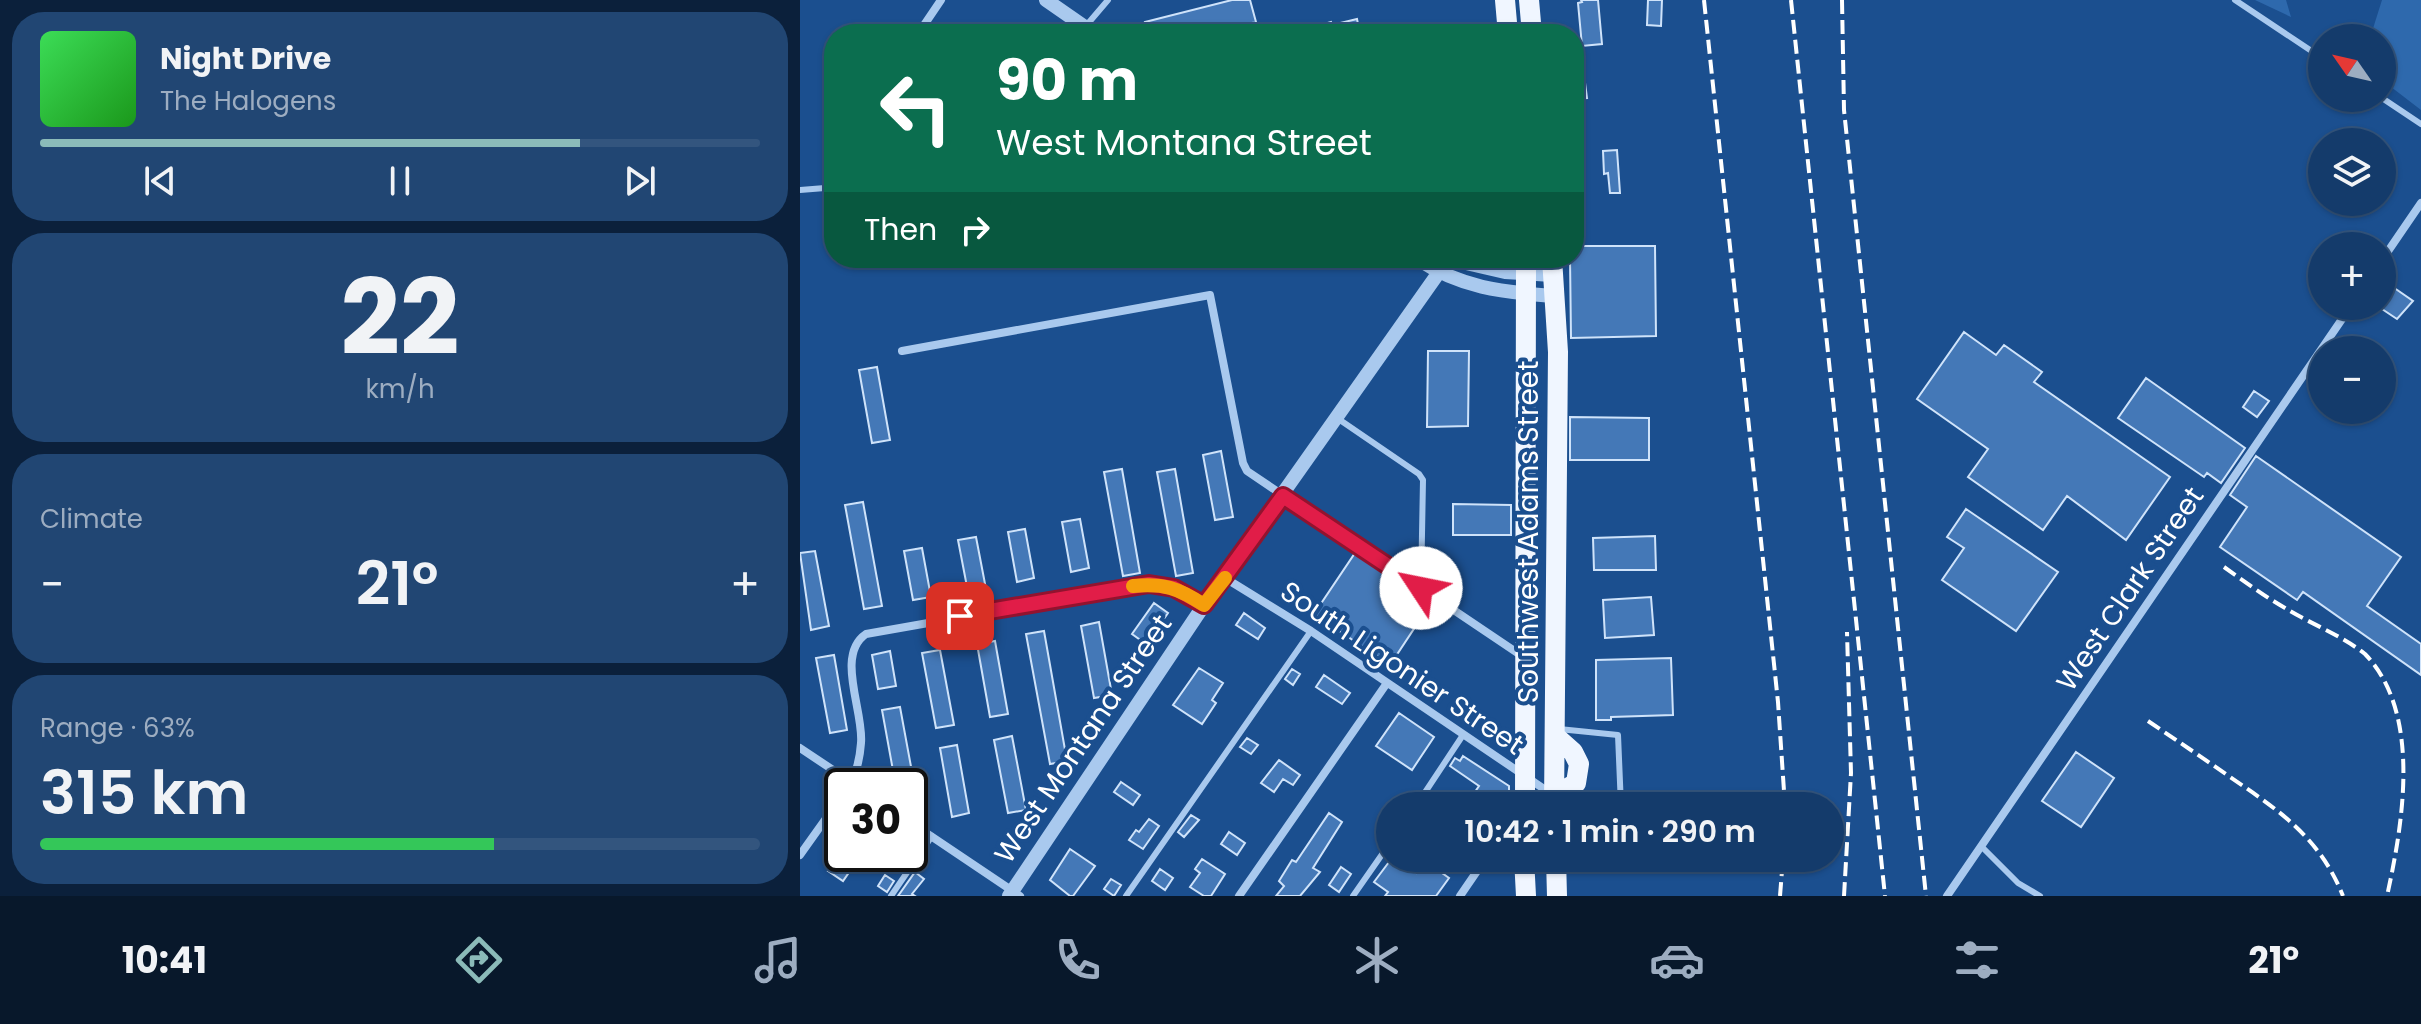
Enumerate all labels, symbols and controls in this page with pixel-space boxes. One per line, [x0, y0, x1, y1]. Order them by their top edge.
north arrow [2308, 24, 2396, 112]
map controls [2308, 24, 2396, 424]
text: Night Drive [160, 37, 331, 80]
text: 90 m [996, 41, 1138, 120]
icon: left [864, 56, 968, 160]
text: The Halogens [160, 83, 336, 119]
text: West Montana Street [996, 117, 1372, 168]
button: layers [2308, 128, 2396, 216]
icon: previous [138, 159, 182, 203]
icon: pause [378, 159, 422, 203]
icon: next [618, 159, 662, 203]
text: Then [864, 208, 937, 251]
icon: right [953, 208, 997, 252]
button: + [2308, 232, 2396, 320]
text: 22 [341, 245, 459, 390]
button: − [2308, 336, 2396, 424]
street label: Southwest Adams Street [1509, 361, 1548, 703]
text: km/h [365, 371, 435, 407]
street label: West Clark Street [2047, 479, 2213, 699]
text: Climate [40, 501, 143, 537]
text: 21° [356, 542, 439, 626]
position arrow [1379, 546, 1463, 630]
text: − [40, 554, 64, 615]
text: + [730, 554, 760, 615]
street label: South Ligonier Street [1273, 572, 1531, 764]
pin [926, 582, 994, 650]
icon: arrive [938, 594, 982, 638]
street label: West Montana Street [985, 607, 1181, 871]
text: Range · 63% [40, 710, 195, 746]
text: 315 km [40, 751, 249, 835]
speed limit sign: 30 [824, 768, 928, 872]
text: 10:42 · 1 min · 290 m [1464, 810, 1756, 853]
icon: directions [451, 932, 507, 988]
icon: music [750, 932, 806, 988]
icon: phone [1050, 932, 1106, 988]
icon: climate [1349, 932, 1405, 988]
icon: car [1649, 932, 1705, 988]
icon: filters [1949, 932, 2005, 988]
text: 10:41 [122, 935, 207, 986]
text: 21° [2248, 935, 2299, 986]

